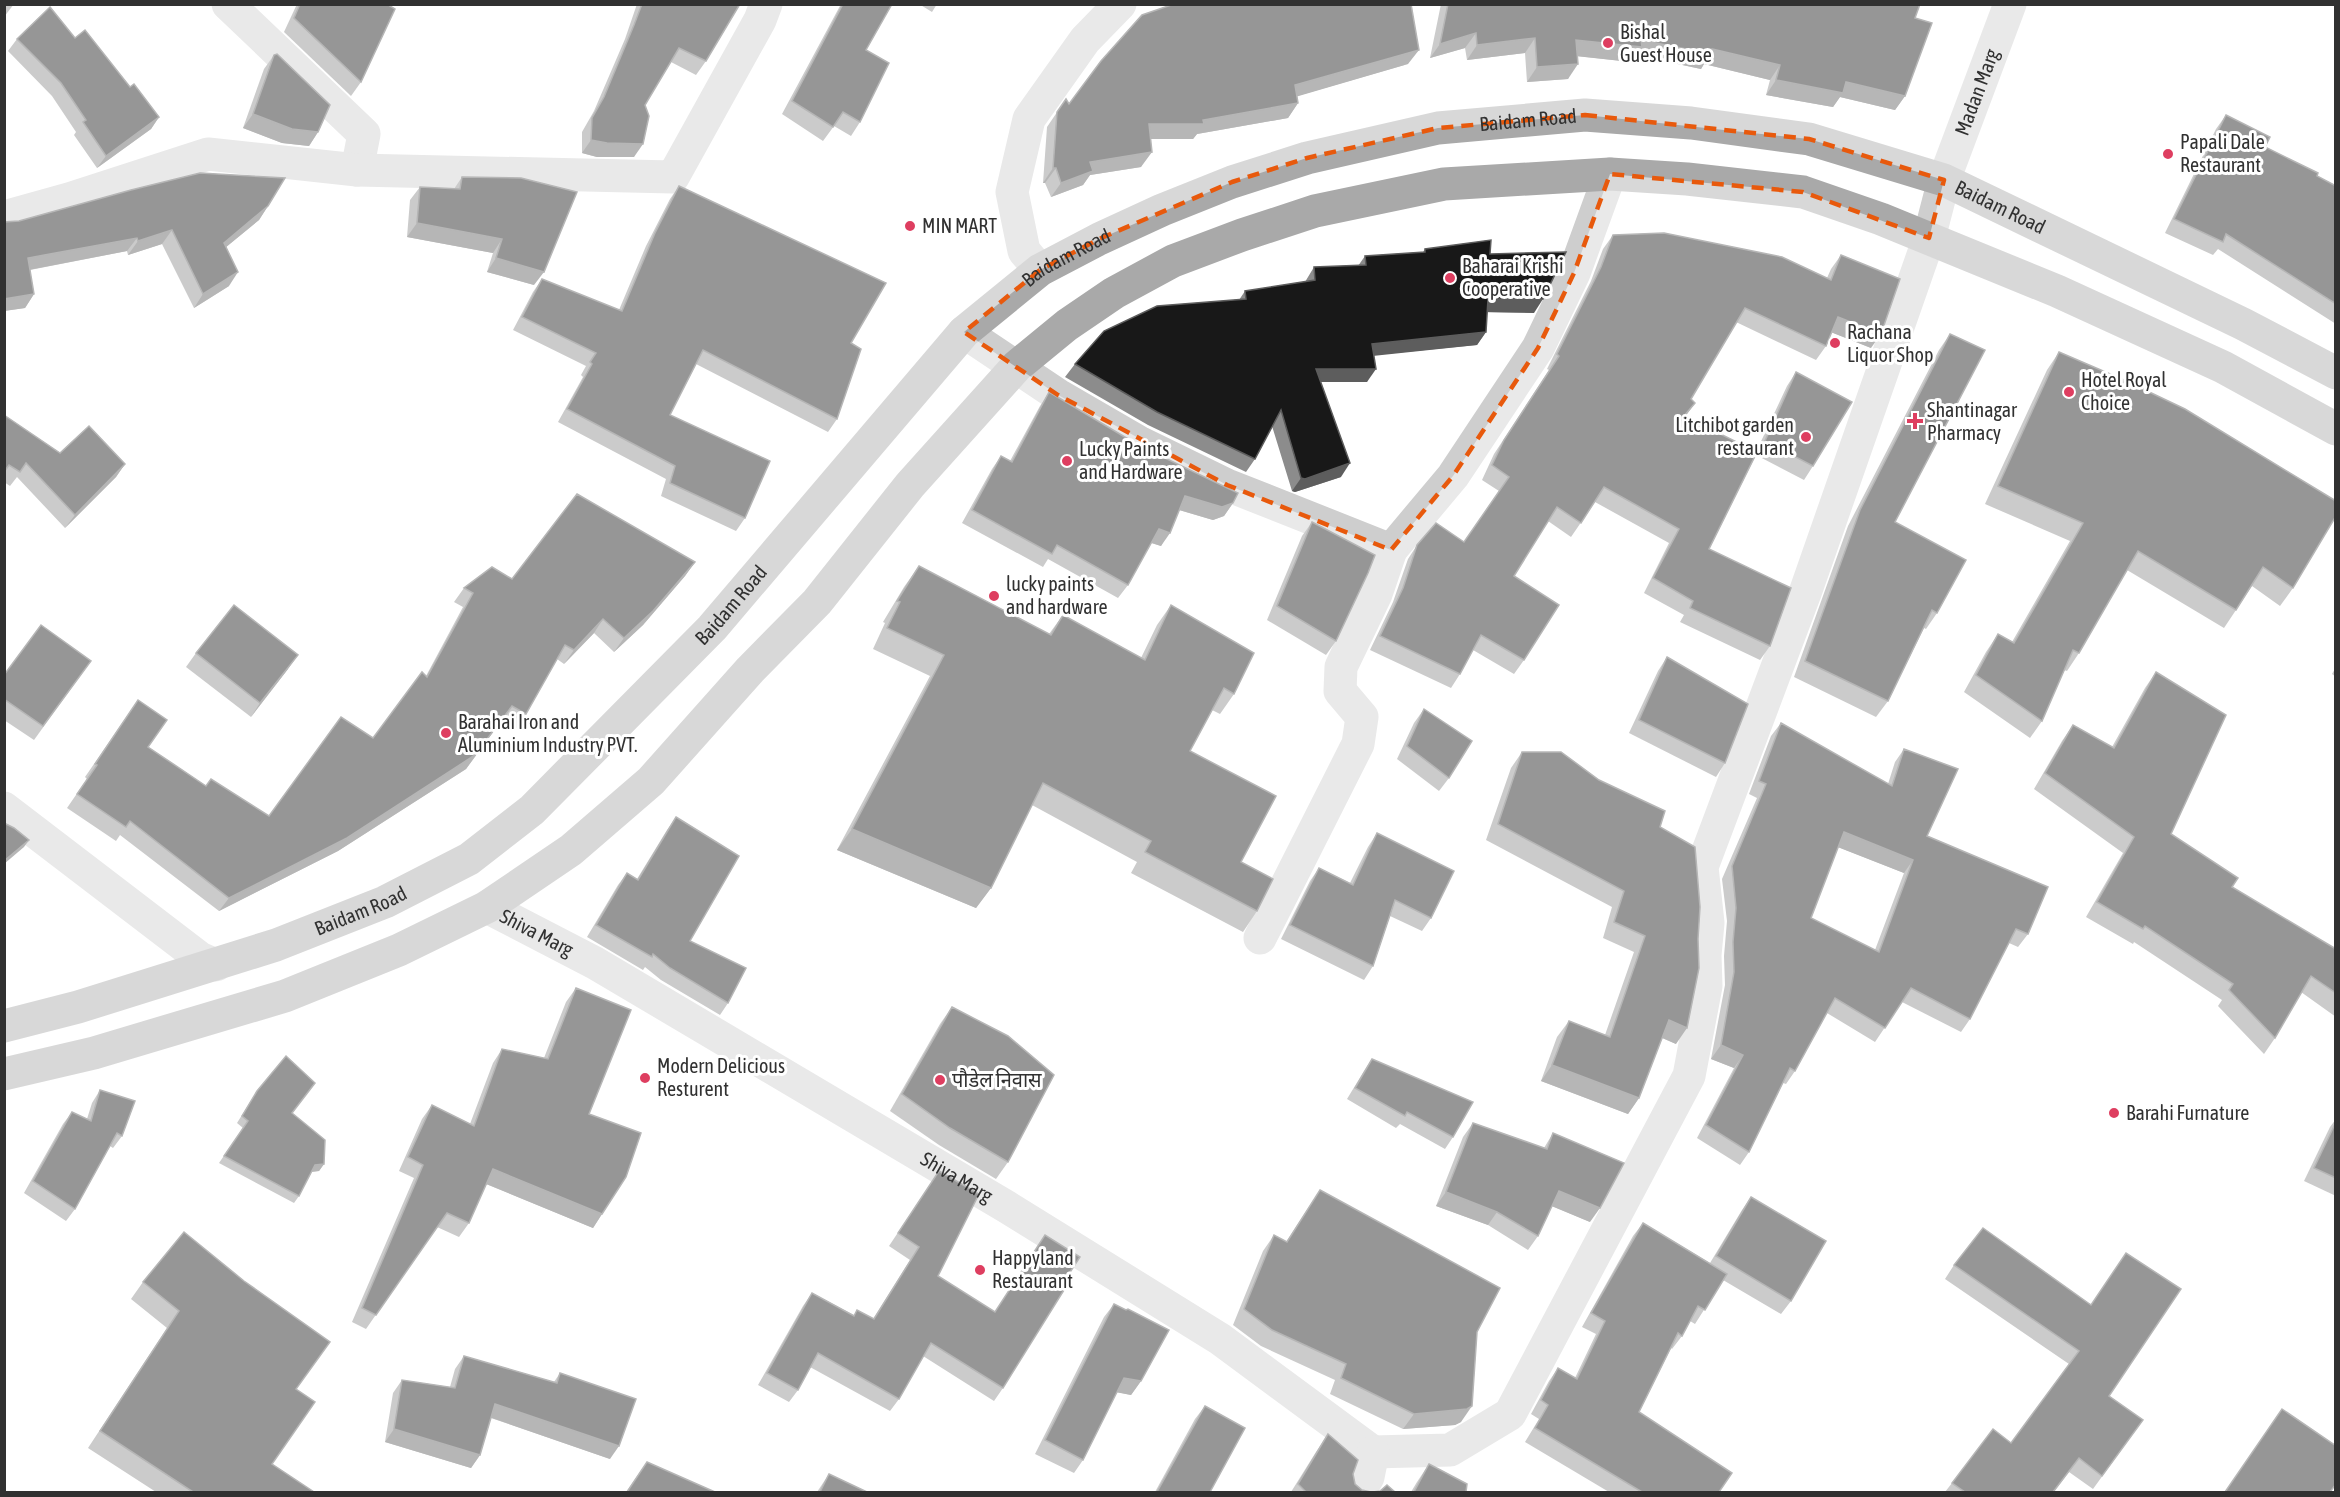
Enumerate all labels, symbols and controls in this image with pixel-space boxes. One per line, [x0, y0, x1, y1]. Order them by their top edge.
place label: Bishal Guest House [1620, 20, 1712, 66]
marker: Bishal Guest House [1601, 36, 1615, 50]
street label: Madan Marg [1950, 45, 2003, 138]
street label: Baidam Road [1478, 104, 1578, 135]
place label: Papali Dale Restaurant [2180, 130, 2265, 176]
marker: Papali Dale Restaurant [2161, 147, 2175, 161]
street label: Baidam Road [1951, 175, 2049, 238]
place label: MIN MART [922, 214, 997, 237]
marker: MIN MART [903, 219, 917, 233]
street label: Baidam Road [1017, 223, 1114, 291]
place label: Baharai Krishi Cooperative [1462, 254, 1564, 300]
marker: Baharai Krishi Cooperative [1443, 271, 1457, 285]
place label: Rachana Liquor Shop [1847, 320, 1934, 366]
marker: Rachana Liquor Shop [1828, 336, 1842, 350]
place label: Hotel Royal Choice [2081, 368, 2167, 414]
marker: Hotel Royal Choice [2062, 385, 2076, 399]
place label: Shantinagar Pharmacy [1927, 398, 2018, 444]
place label: Litchibot garden restaurant [1675, 413, 1794, 459]
marker: Shantinagar Pharmacy [1908, 414, 1922, 428]
marker: Litchibot garden restaurant [1799, 430, 1813, 444]
place label: Lucky Paints and Hardware [1079, 437, 1183, 483]
marker: Lucky Paints and Hardware [1060, 454, 1074, 468]
street label: Baidam Road [690, 560, 771, 649]
place label: lucky paints and hardware [1006, 572, 1108, 618]
marker: lucky paints and hardware [987, 589, 1001, 603]
place label: Barahai Iron and Aluminium Industry PVT. [458, 710, 637, 756]
marker: Barahai Iron and Aluminium Industry PVT. [439, 726, 453, 740]
street label: Baidam Road [311, 881, 410, 940]
street label: Shiva Marg [496, 904, 578, 961]
place label: Modern Delicious Resturent [657, 1054, 785, 1100]
place label: पौडेल निवास [952, 1068, 1042, 1091]
marker: Modern Delicious Resturent [638, 1071, 652, 1085]
marker: पौडेल निवास [933, 1073, 947, 1087]
place label: Barahi Furnature [2126, 1101, 2249, 1124]
marker: Barahi Furnature [2107, 1106, 2121, 1120]
street label: Shiva Marg [917, 1147, 997, 1207]
place label: Happyland Restaurant [992, 1246, 1074, 1292]
marker: Happyland Restaurant [973, 1263, 987, 1277]

